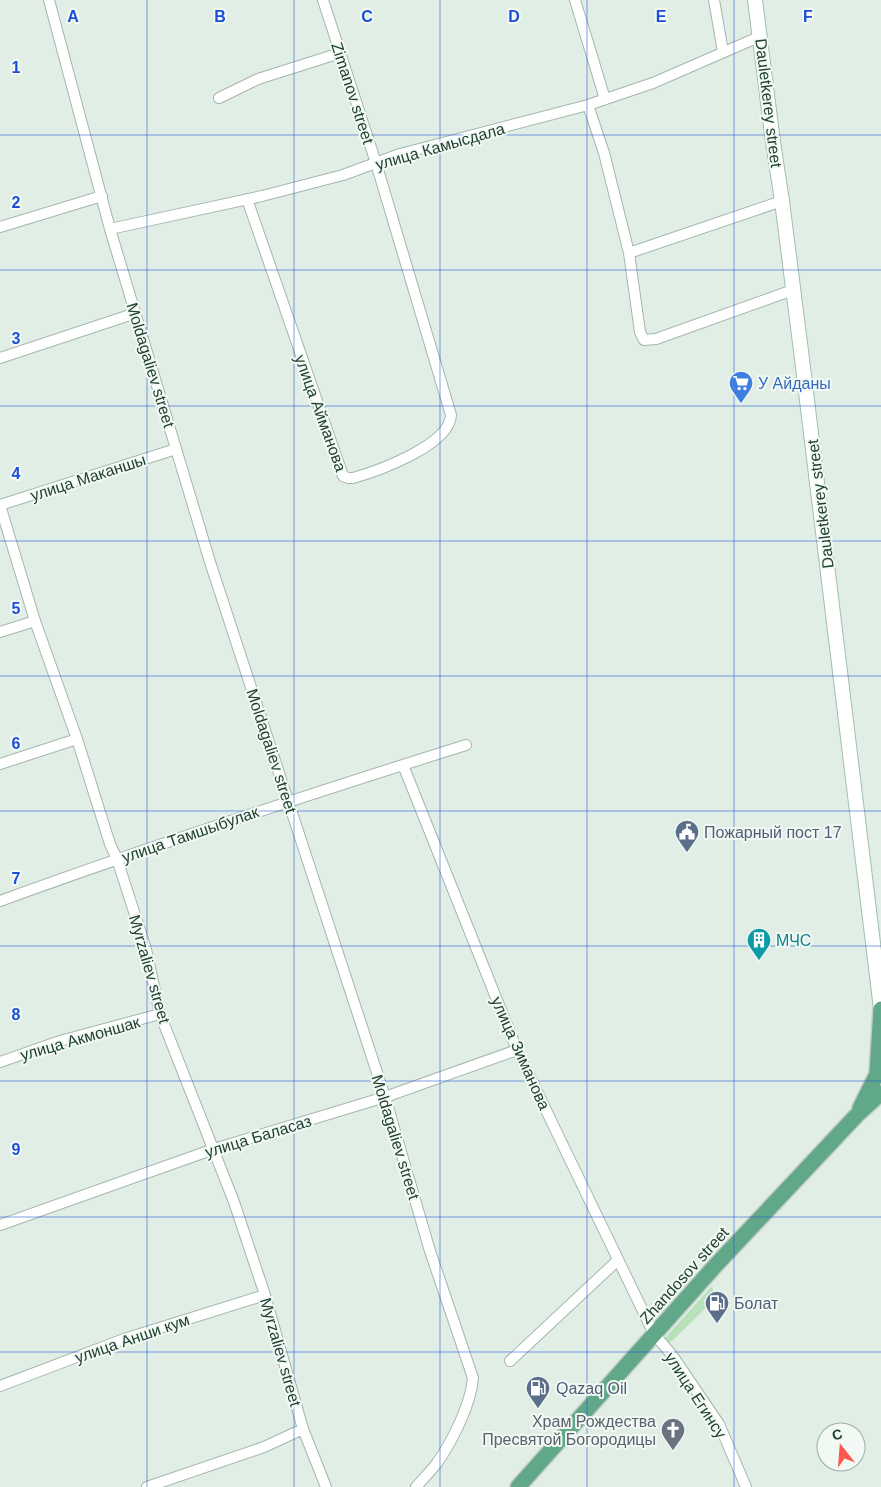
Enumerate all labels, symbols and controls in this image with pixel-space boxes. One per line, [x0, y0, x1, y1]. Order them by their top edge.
text: A [67, 8, 79, 25]
text: B [214, 8, 226, 25]
text: C [361, 8, 373, 25]
text: D [508, 8, 520, 25]
text: E [656, 8, 667, 25]
text: F [803, 8, 813, 25]
street label: Dauletkerey street [752, 38, 785, 169]
street label: Zimanov street [328, 40, 377, 147]
text: 1 [12, 59, 21, 76]
street label: улица Камысдала [374, 120, 507, 173]
text: 2 [12, 194, 21, 211]
street label: Moldagaliev street [123, 301, 178, 430]
text: 3 [12, 330, 21, 347]
street label: улица Айманова [292, 353, 350, 474]
supermarket icon: У Айданы [728, 370, 754, 404]
place label: У Айданы [758, 375, 831, 392]
street label: Dauletkerey street [804, 438, 837, 569]
street label: улица Маканшы [28, 451, 148, 504]
text: 4 [12, 465, 21, 482]
text: 5 [12, 600, 21, 617]
street label: Moldagaliev street [243, 687, 300, 816]
text: 6 [12, 735, 21, 752]
street label: улица Тамшыбулак [120, 803, 262, 866]
public building icon: Пожарный пост 17 [674, 819, 700, 853]
place label: Пожарный пост 17 [704, 824, 842, 841]
text: 7 [12, 870, 21, 887]
street label: Myrzaliev street [126, 913, 173, 1026]
building icon: МЧС [746, 927, 772, 961]
place label: МЧС [776, 932, 811, 949]
street label: улица Зиманова [488, 994, 553, 1112]
text: 8 [12, 1006, 21, 1023]
street label: улица Акмоншак [18, 1013, 143, 1064]
street label: Moldagaliev street [368, 1073, 423, 1202]
street label: улица Баласаз [203, 1112, 313, 1161]
text: 9 [12, 1141, 21, 1158]
street label: Zhandosov street [637, 1223, 732, 1327]
fuel station icon: Болат [704, 1290, 730, 1324]
place label: Болат [734, 1295, 779, 1312]
street label: Myrzaliev street [257, 1296, 304, 1409]
street label: улица Анши кум [73, 1311, 192, 1366]
street label: улица Егинсу [662, 1349, 730, 1441]
fuel station icon: Qazaq Oil [525, 1375, 551, 1409]
place label: Qazaq Oil [556, 1380, 627, 1397]
place label: Храм Рождества Пресвятой Богородицы [482, 1413, 656, 1448]
church icon: Храм Рождества Пресвятой Богородицы [660, 1417, 686, 1451]
north arrow [816, 1422, 866, 1472]
text: С [830, 1425, 844, 1444]

